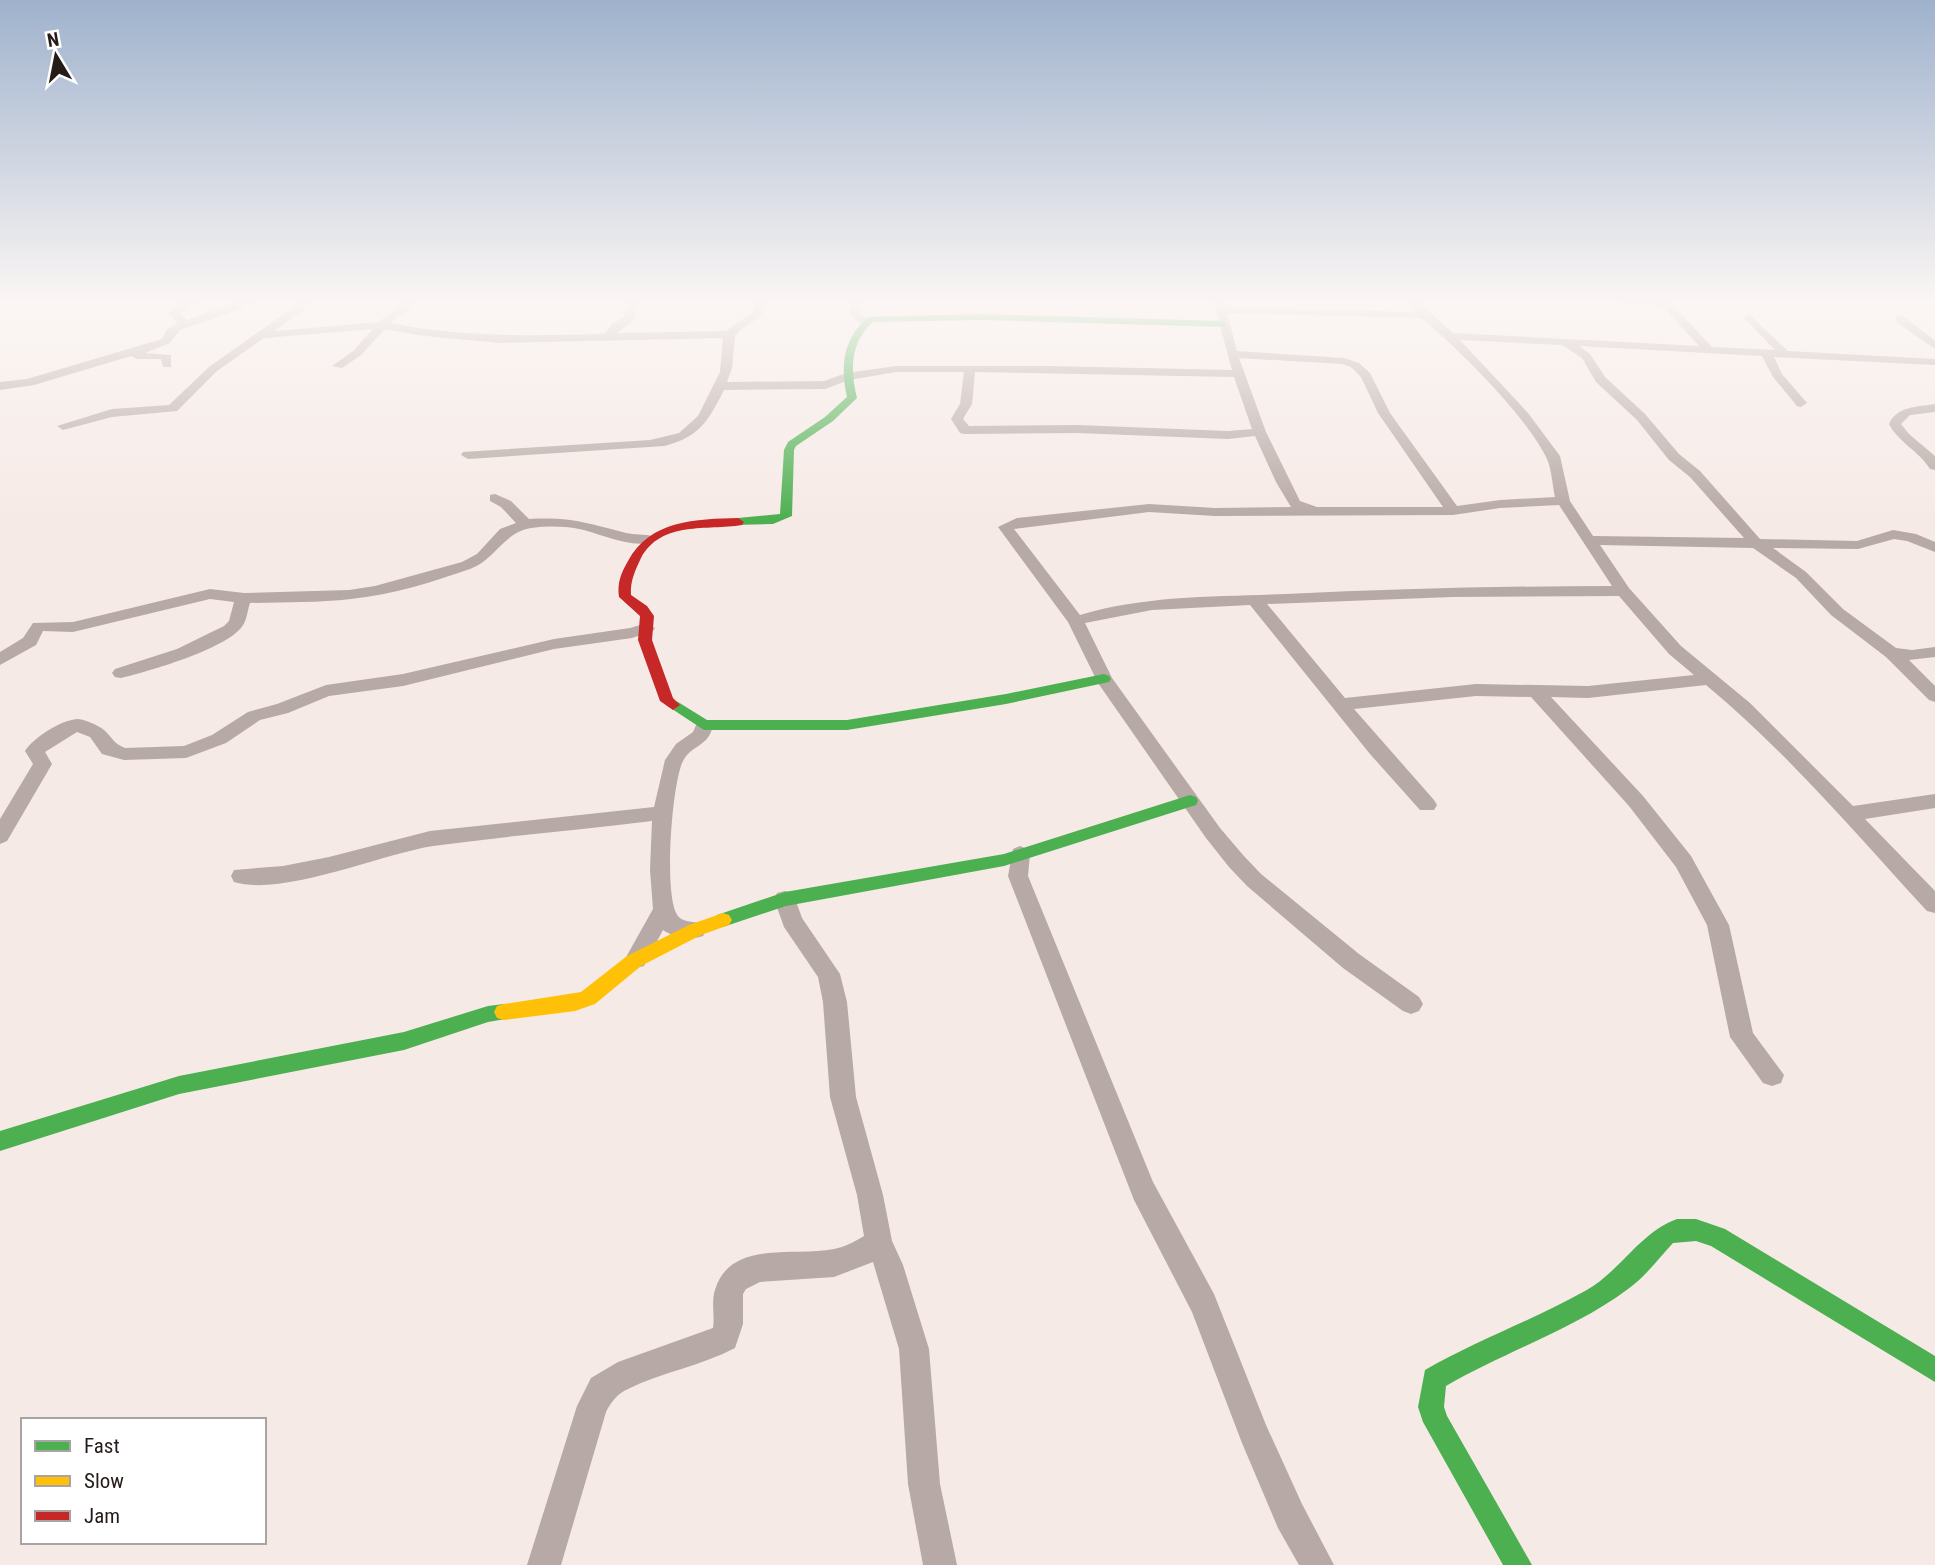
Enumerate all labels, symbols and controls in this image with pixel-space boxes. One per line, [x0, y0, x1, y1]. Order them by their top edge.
north arrow [21, 21, 91, 91]
text: N [45, 27, 61, 52]
legend [21, 1418, 266, 1544]
text: Fast [84, 1434, 120, 1458]
text: Slow [84, 1469, 124, 1493]
text: Jam [84, 1504, 120, 1528]

